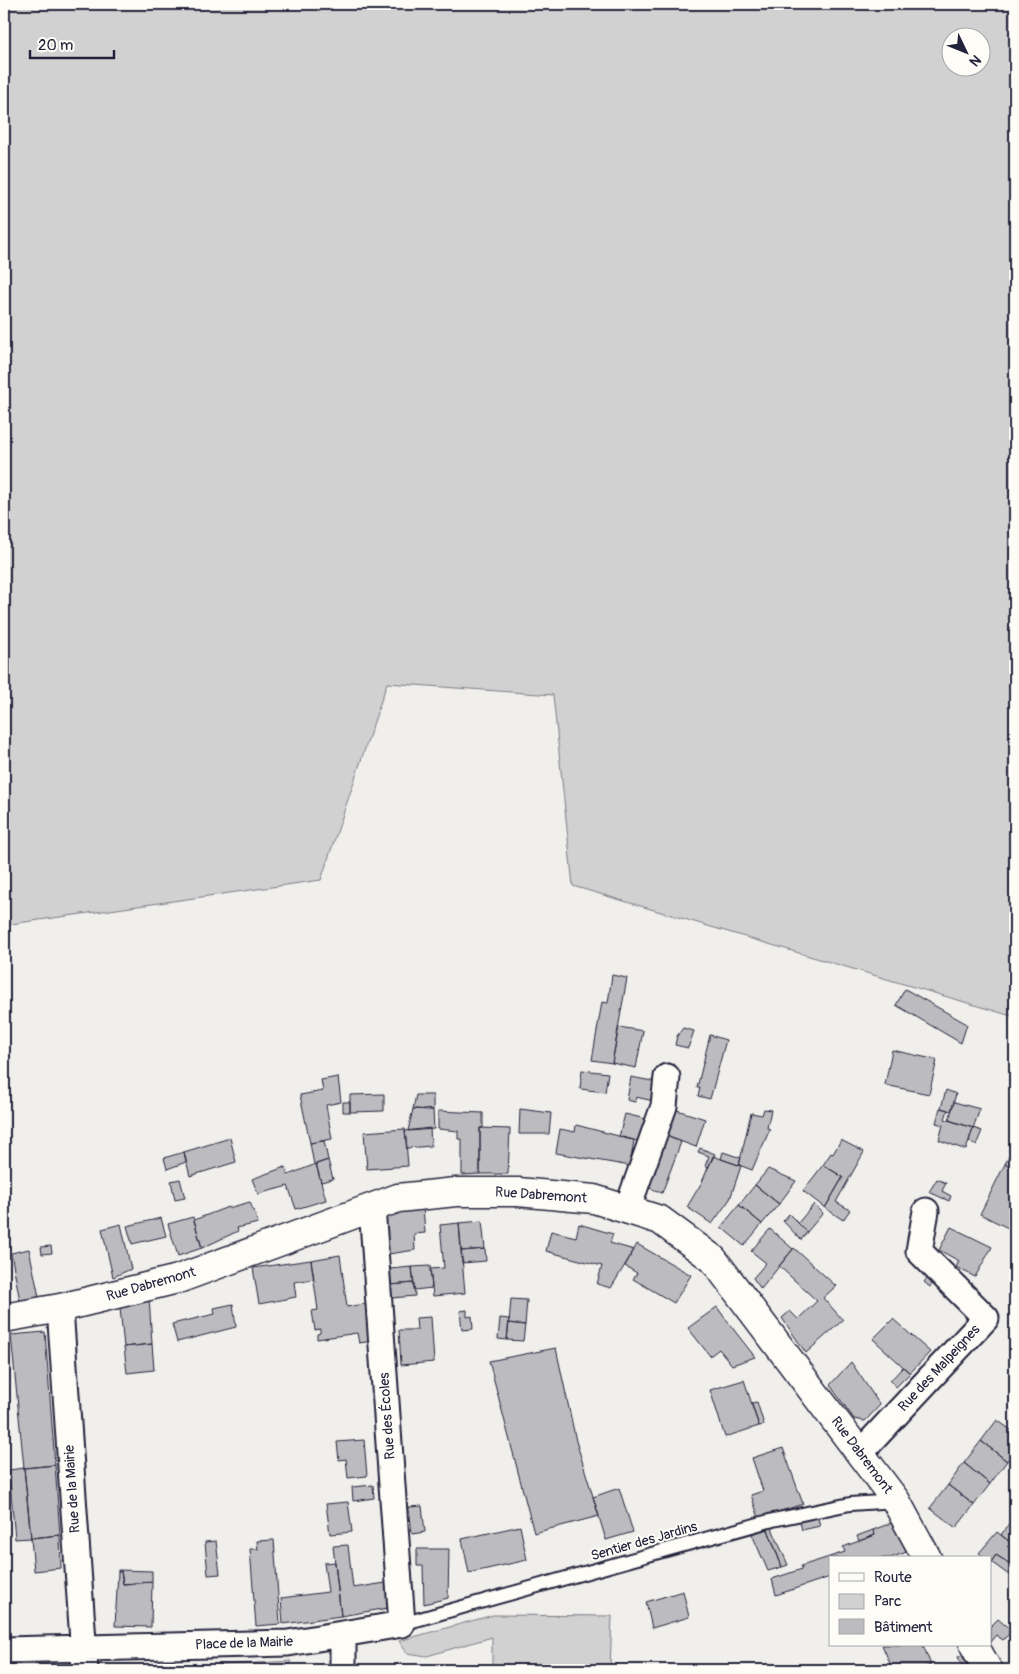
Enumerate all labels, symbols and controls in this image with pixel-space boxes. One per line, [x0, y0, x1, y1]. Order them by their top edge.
scale bar [30, 28, 114, 60]
north arrow [942, 28, 992, 78]
text: 20 m [38, 36, 73, 55]
text: N [966, 51, 985, 70]
street label: Rue Dabremont [495, 1183, 588, 1207]
street label: Rue Dabremont [104, 1263, 198, 1305]
street label: Rue des Malpeignes [894, 1321, 984, 1415]
street label: Rue des Écoles [374, 1371, 399, 1460]
street label: Rue Dabremont [828, 1413, 897, 1497]
street label: Rue de la Mairie [60, 1444, 84, 1534]
street label: Sentier des Jardins [589, 1517, 700, 1564]
legend [829, 1556, 992, 1646]
text: Route [874, 1568, 912, 1587]
text: Parc [874, 1592, 902, 1611]
text: Bâtiment [874, 1618, 934, 1637]
street label: Place de la Mairie [195, 1633, 293, 1653]

